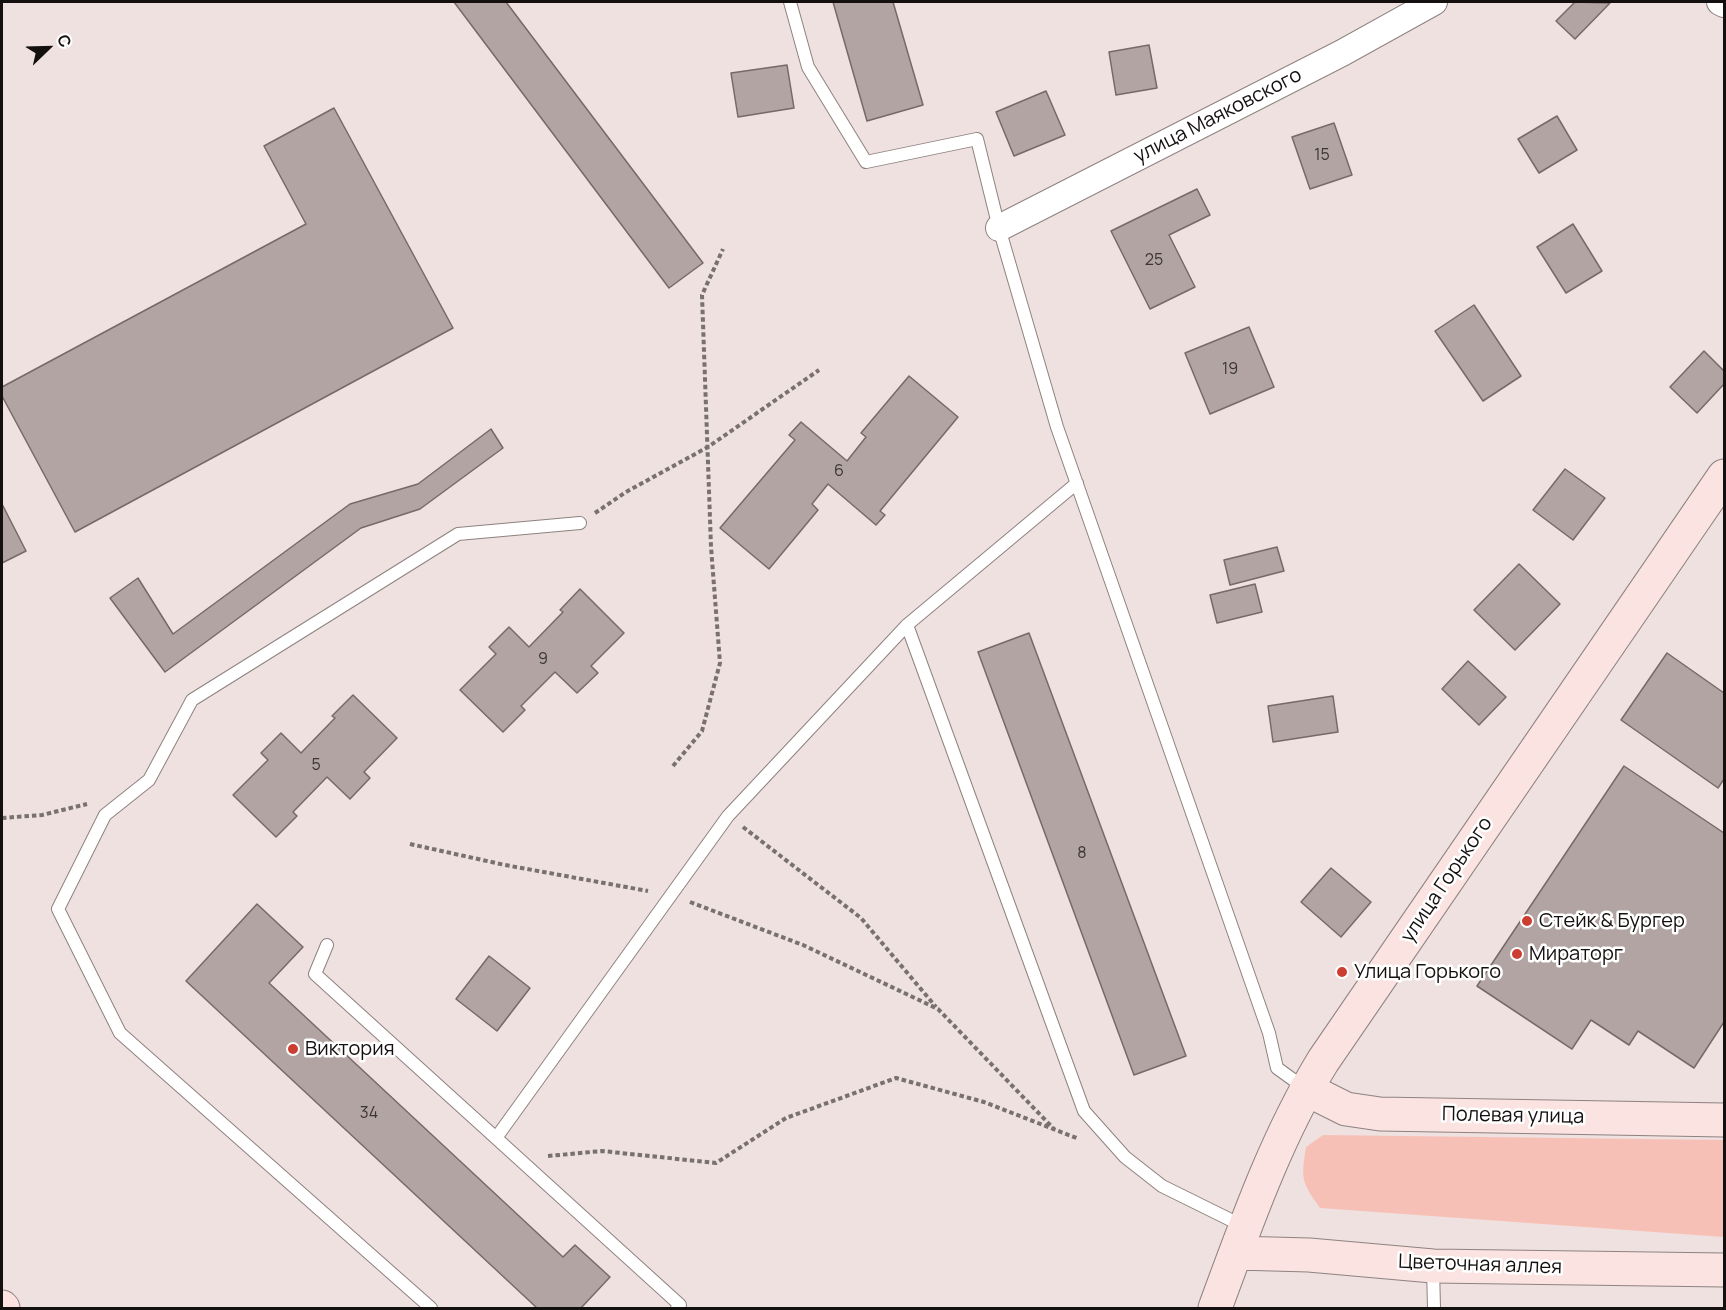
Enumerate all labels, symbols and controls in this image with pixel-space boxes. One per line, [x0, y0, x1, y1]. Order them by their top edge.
north arrow [18, 18, 78, 78]
text: С [52, 31, 77, 51]
street label: улица Маяковского [1130, 63, 1306, 169]
house number: 15 [1314, 146, 1330, 166]
house number: 25 [1145, 251, 1163, 271]
house number: 19 [1222, 360, 1238, 380]
house number: 6 [834, 462, 844, 482]
house number: 9 [538, 650, 548, 670]
house number: 5 [311, 756, 321, 776]
street label: улица Горького [1396, 813, 1498, 947]
house number: 8 [1077, 844, 1087, 864]
place label: Стейк & Бургер [1539, 909, 1685, 933]
marker: Стейк & Бургер [1520, 914, 1534, 928]
place label: Мираторг [1529, 942, 1623, 966]
marker: Мираторг [1510, 947, 1524, 961]
place label: Улица Горького [1354, 960, 1501, 984]
marker: Улица Горького [1335, 965, 1349, 979]
place label: Виктория [305, 1037, 395, 1061]
marker: Виктория [286, 1042, 300, 1056]
street label: Полевая улица [1442, 1103, 1584, 1129]
house number: 34 [360, 1104, 378, 1124]
street label: Цветочная аллея [1398, 1250, 1562, 1280]

